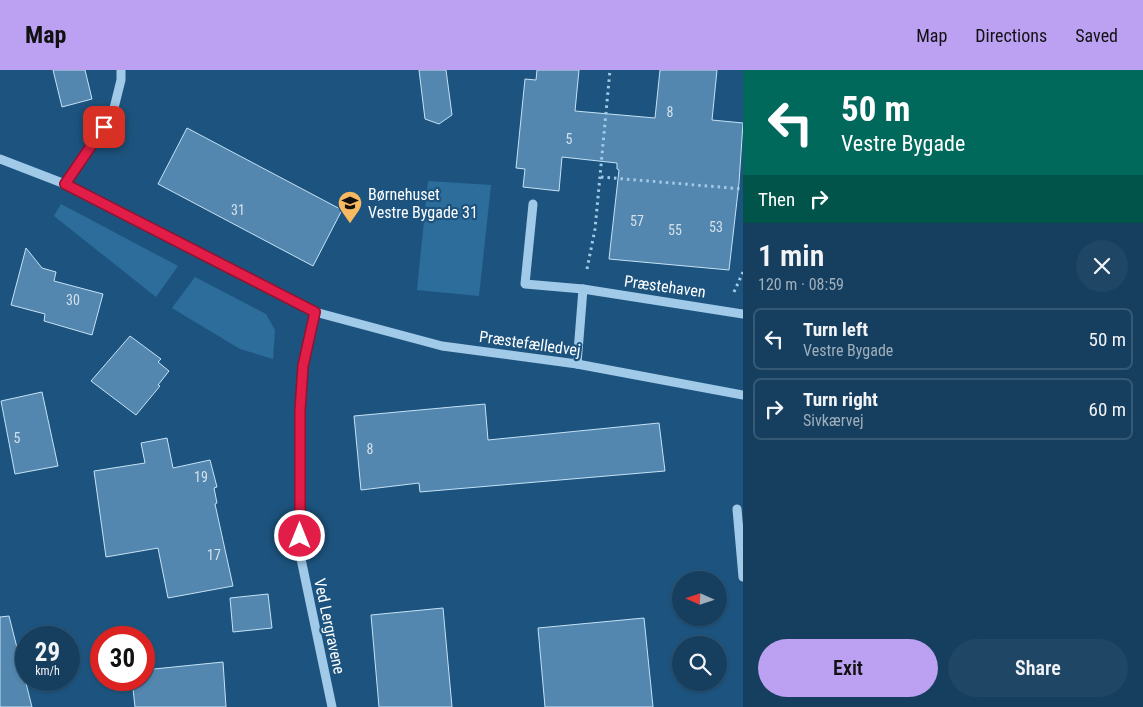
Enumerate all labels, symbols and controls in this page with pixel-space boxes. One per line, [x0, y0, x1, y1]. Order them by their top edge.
text: Map [25, 21, 66, 49]
text: Map [916, 25, 947, 46]
text: Directions [975, 25, 1047, 46]
text: Saved [1075, 25, 1118, 46]
text: 50 m [841, 89, 910, 130]
icon: left [758, 90, 823, 155]
house number: 8 [667, 104, 674, 120]
pin [83, 106, 125, 148]
icon: arrive [90, 113, 118, 141]
house number: 5 [566, 131, 573, 147]
text: Vestre Bygade [841, 131, 965, 156]
place label: Børnehuset Vestre Bygade 31 [368, 185, 478, 222]
icon: right [805, 185, 833, 213]
text: Then [758, 188, 795, 211]
school or university icon: Børnehuset Vestre Bygade 31 [337, 190, 363, 224]
house number: 31 [231, 202, 245, 218]
house number: 57 [630, 213, 644, 229]
house number: 53 [709, 219, 723, 235]
house number: 55 [668, 222, 682, 238]
text: 1 min [758, 238, 824, 273]
button: close [1076, 240, 1128, 292]
street label: Præstehaven [623, 271, 707, 302]
text: 120 m · 08:59 [758, 275, 844, 294]
house number: 30 [66, 292, 80, 308]
text: Turn left [803, 318, 868, 341]
icon: left [760, 325, 788, 353]
street label: Præstefælledvej [478, 327, 582, 360]
text: 50 m [1089, 328, 1126, 351]
text: Vestre Bygade [803, 341, 893, 360]
text: Turn right [803, 388, 878, 411]
icon: right [760, 395, 788, 423]
text: 60 m [1089, 398, 1126, 421]
text: Sivkærvej [803, 411, 864, 430]
house number: 5 [14, 430, 21, 446]
house number: 8 [367, 441, 374, 457]
house number: 19 [194, 469, 208, 485]
position arrow [273, 509, 325, 561]
house number: 17 [207, 547, 221, 563]
north arrow [672, 571, 728, 626]
map controls [672, 571, 727, 691]
street label: Ved Lergravene [310, 577, 349, 676]
speed limit sign: 30 [90, 626, 155, 691]
button: search [672, 636, 727, 691]
text: 29 [35, 638, 60, 667]
button: Exit [758, 639, 938, 697]
button: Share [948, 639, 1128, 697]
text: km/h [35, 664, 60, 678]

